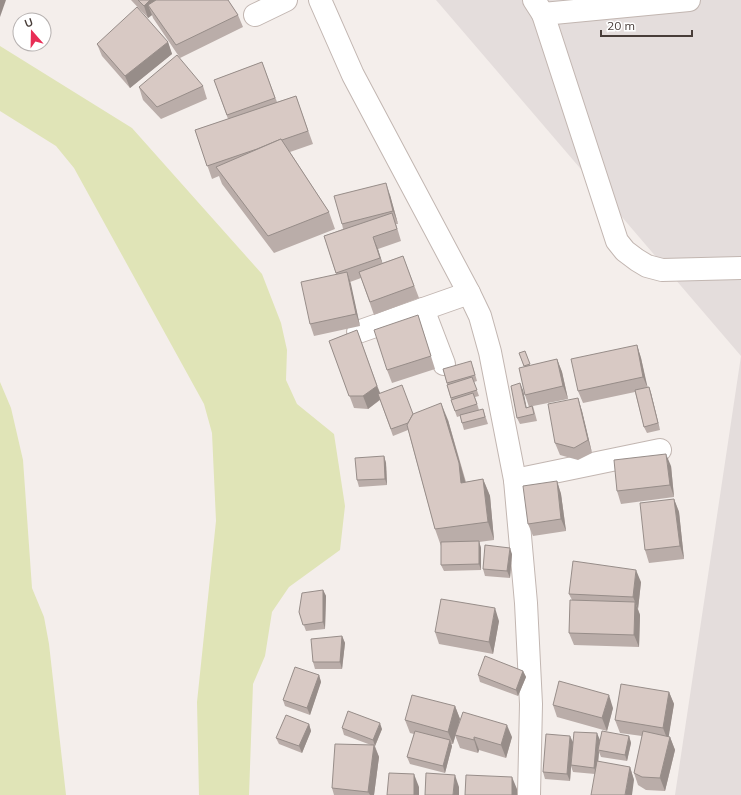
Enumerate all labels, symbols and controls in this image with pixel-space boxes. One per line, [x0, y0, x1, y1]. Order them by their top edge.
north arrow [12, 12, 52, 52]
scale bar [601, 12, 692, 38]
text: U [22, 15, 35, 31]
text: 20 m [607, 18, 635, 33]

